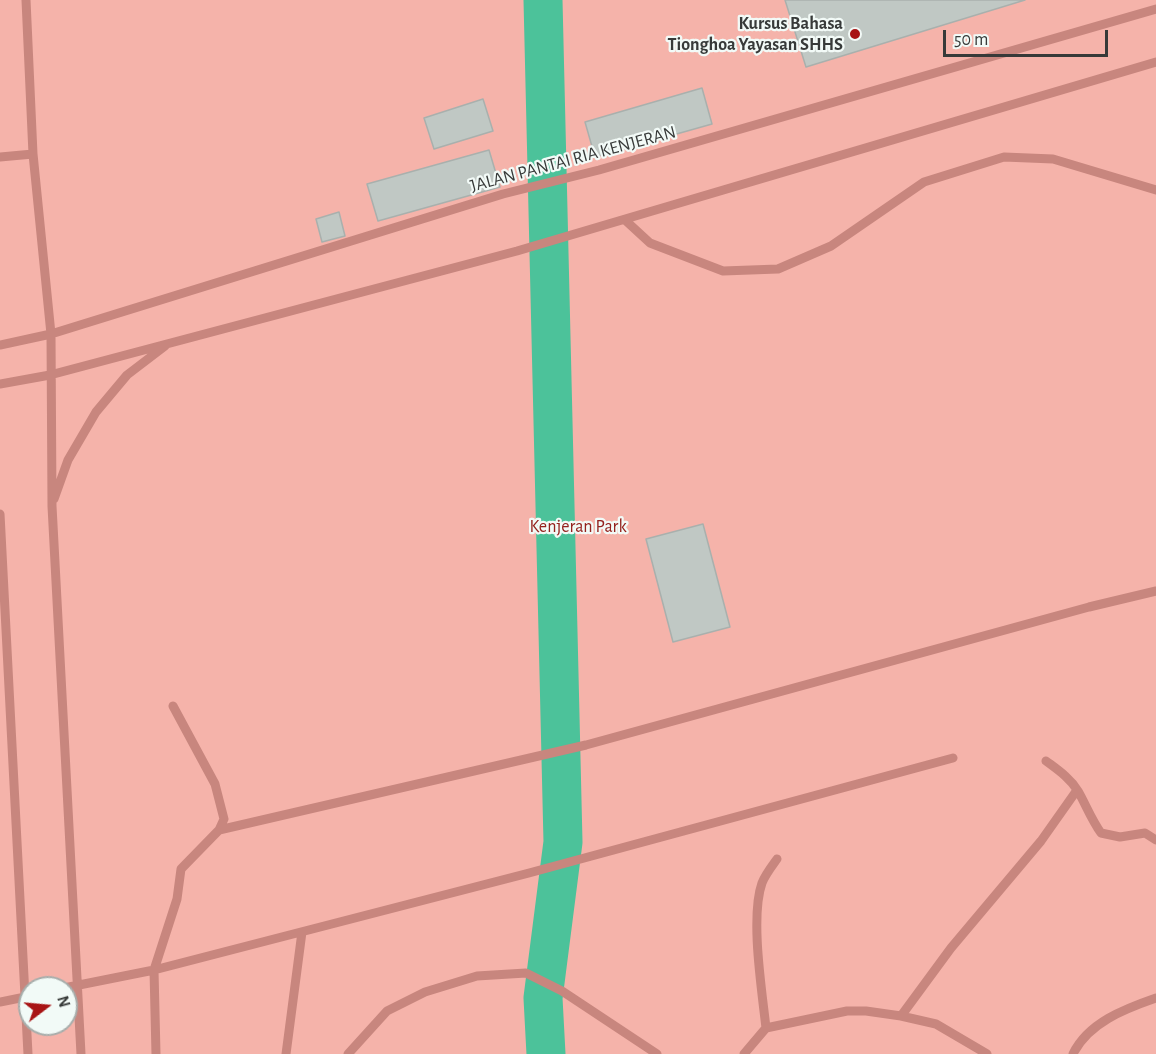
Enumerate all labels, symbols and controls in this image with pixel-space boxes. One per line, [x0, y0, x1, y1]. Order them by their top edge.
place label: Kursus Bahasa Tionghoa Yayasan SHHS [668, 13, 843, 56]
scale bar [946, 18, 1111, 56]
marker: Kursus Bahasa Tionghoa Yayasan SHHS [848, 27, 862, 41]
text: 50 m [954, 31, 988, 49]
street label: JALAN PANTAI RIA KENJERAN [468, 121, 678, 197]
park label: Kenjeran Park [529, 516, 627, 538]
north arrow [18, 976, 78, 1036]
text: N [54, 994, 73, 1009]

